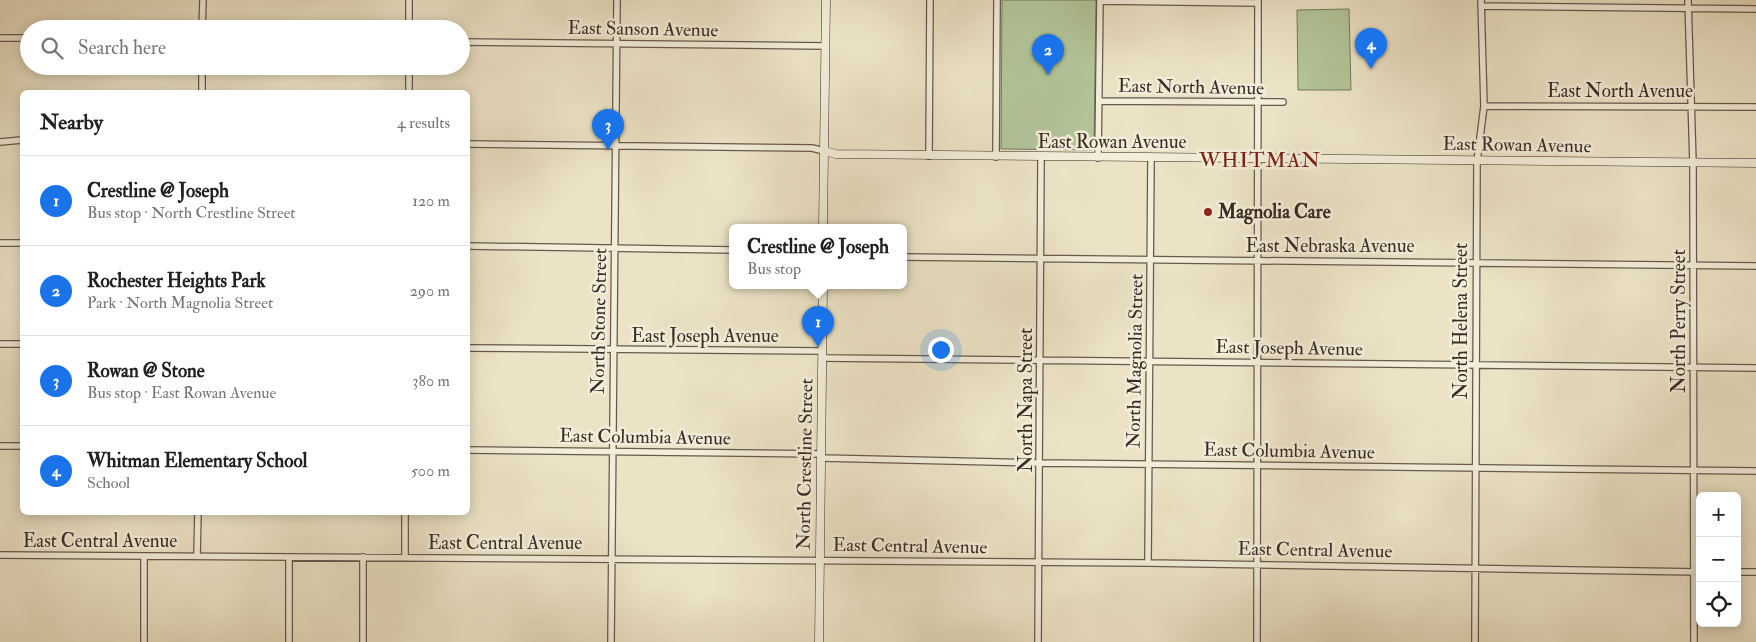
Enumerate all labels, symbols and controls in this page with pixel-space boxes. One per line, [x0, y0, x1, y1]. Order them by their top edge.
street label: East Sanson Avenue [567, 16, 719, 42]
search box [20, 20, 470, 75]
pin: 4 [1355, 28, 1387, 69]
icon: search [38, 34, 66, 62]
pin: 2 [1032, 34, 1064, 75]
text: Search here [78, 36, 166, 60]
street label: East North Avenue [1118, 74, 1264, 100]
street label: East North Avenue [1547, 79, 1693, 103]
text: Nearby [40, 109, 103, 136]
pin: 3 [592, 109, 624, 150]
text: 4 results [397, 113, 450, 133]
street label: East Rowan Avenue [1038, 130, 1186, 154]
street label: East Rowan Avenue [1442, 132, 1592, 158]
district label: WHITMAN [1198, 147, 1321, 174]
text: Crestline @ Joseph [87, 179, 229, 203]
text: 1 [53, 191, 59, 211]
text: 120 m [412, 191, 450, 211]
place label: Magnolia Care [1217, 200, 1331, 225]
text: Bus stop · North Crestline Street [87, 203, 296, 223]
marker: Magnolia Care [1202, 206, 1214, 218]
popup [729, 224, 907, 289]
street label: East Nebraska Avenue [1245, 234, 1415, 258]
text: Crestline @ Joseph [747, 235, 889, 259]
street label: North Helena Street [1449, 243, 1473, 399]
street label: North Stone Street [586, 248, 612, 394]
street label: North Perry Street [1667, 249, 1691, 393]
text: Bus stop [747, 259, 801, 279]
text: Rochester Heights Park [87, 269, 266, 293]
street label: North Magnolia Street [1121, 273, 1149, 449]
text: 2 [52, 281, 60, 301]
text: 290 m [410, 281, 450, 301]
text: Park · North Magnolia Street [87, 293, 273, 313]
pin: 1 [802, 306, 834, 347]
street label: East Joseph Avenue [631, 324, 779, 349]
street label: North Napa Street [1014, 328, 1039, 472]
street label: East Joseph Avenue [1215, 335, 1363, 362]
your location [928, 337, 954, 363]
text: Rowan @ Stone [87, 359, 205, 383]
text: 3 [53, 371, 59, 391]
text: 380 m [412, 371, 450, 391]
street label: North Crestline Street [792, 378, 818, 550]
text: Bus stop · East Rowan Avenue [87, 383, 276, 403]
street label: East Columbia Avenue [559, 424, 731, 450]
street label: East Columbia Avenue [1203, 438, 1375, 464]
text: Whitman Elementary School [87, 449, 307, 473]
text: 4 [52, 461, 60, 481]
text: 500 m [411, 461, 450, 481]
text: School [87, 473, 130, 493]
map controls [1696, 492, 1741, 627]
button: + [1696, 492, 1741, 537]
street label: East Central Avenue [23, 529, 177, 553]
street label: East Central Avenue [428, 531, 582, 555]
street label: East Central Avenue [832, 533, 988, 559]
street label: East Central Avenue [1237, 537, 1393, 563]
button: − [1696, 537, 1741, 582]
button: locate [1696, 582, 1741, 627]

